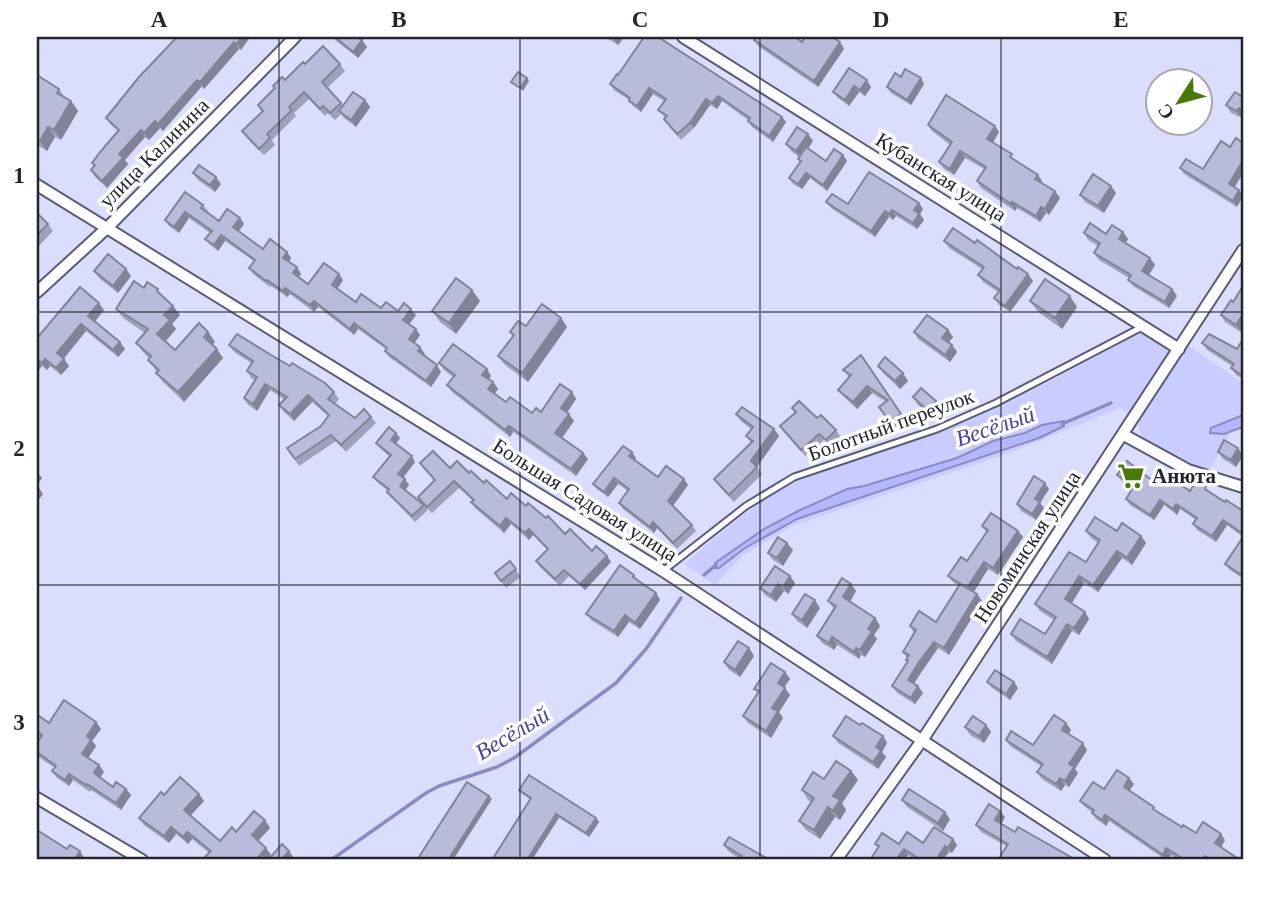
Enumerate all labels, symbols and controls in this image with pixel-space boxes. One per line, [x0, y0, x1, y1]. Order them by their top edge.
text: A [151, 7, 168, 32]
text: B [391, 7, 407, 32]
text: C [632, 7, 648, 32]
text: D [873, 7, 889, 32]
text: E [1113, 7, 1129, 32]
north arrow [1144, 66, 1214, 136]
street label: улица Калинина [94, 93, 214, 213]
text: С [1153, 100, 1178, 123]
street label: Кубанская улица [871, 127, 1011, 227]
text: 1 [13, 163, 25, 188]
street label: Болотный переулок [805, 384, 978, 466]
water label: Весёлый [953, 401, 1038, 452]
street label: Большая Садовая улица [488, 433, 682, 567]
text: 2 [13, 436, 25, 461]
supermarket icon: Анюта [1116, 461, 1146, 491]
place label: Анюта [1152, 464, 1217, 488]
street label: Новоминская улица [969, 466, 1086, 628]
water label: Весёлый [471, 701, 554, 765]
text: 3 [13, 710, 25, 735]

